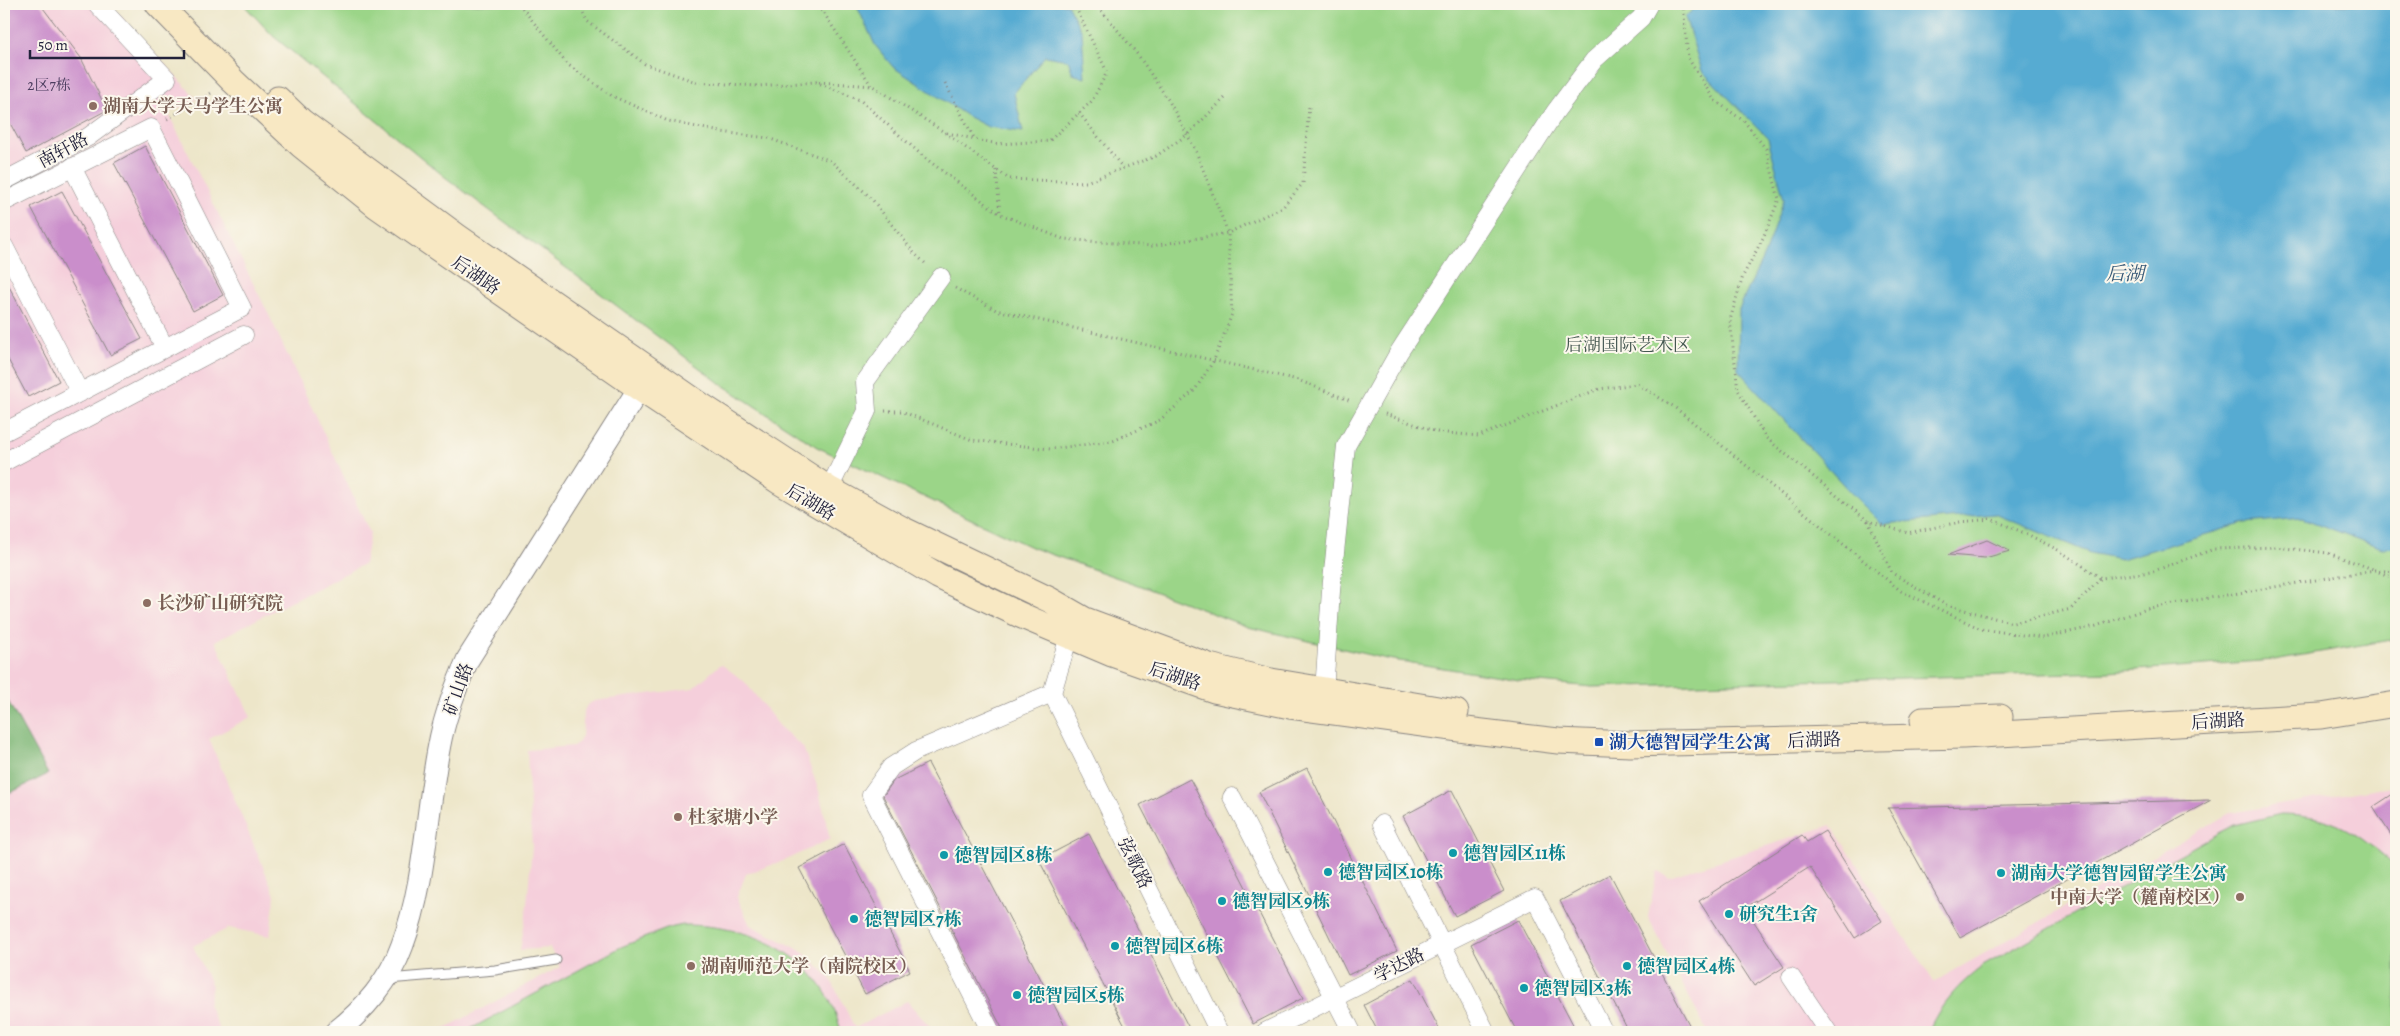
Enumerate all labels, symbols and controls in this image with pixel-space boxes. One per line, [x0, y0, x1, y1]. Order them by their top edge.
scale bar [30, 28, 184, 60]
text: 50 m [38, 35, 68, 55]
house number: 2区7栋 [27, 75, 71, 95]
place label: 湖南大学天马学生公寓 [103, 94, 283, 118]
marker: 湖南大学天马学生公寓 [87, 100, 99, 112]
street label: 南轩路 [34, 127, 92, 173]
street label: 后湖路 [447, 250, 505, 300]
water label: 后湖 [2106, 261, 2147, 287]
park label: 后湖国际艺术区 [1565, 333, 1691, 357]
street label: 后湖路 [782, 478, 840, 526]
place label: 长沙矿山研究院 [157, 591, 283, 615]
marker: 长沙矿山研究院 [141, 597, 153, 609]
street label: 后湖路 [1146, 656, 1204, 696]
street label: 矿山路 [437, 660, 479, 718]
street label: 后湖路 [2190, 708, 2246, 734]
street label: 后湖路 [1787, 727, 1841, 753]
place label: 湖大德智园学生公寓 [1609, 730, 1771, 754]
marker: 湖大德智园学生公寓 [1593, 736, 1605, 748]
place label: 杜家塘小学 [688, 805, 778, 829]
marker: 杜家塘小学 [672, 811, 684, 823]
street label: 弦歌路 [1112, 833, 1158, 893]
place label: 德智园区11栋 [1463, 841, 1566, 865]
place label: 徳智园区8栋 [954, 843, 1053, 867]
marker: 德智园区11栋 [1447, 847, 1459, 859]
marker: 徳智园区8栋 [938, 849, 950, 861]
place label: 德智园区10栋 [1338, 860, 1444, 884]
place label: 湖南大学德智园留学生公寓 [2011, 861, 2227, 885]
marker: 德智园区10栋 [1322, 866, 1334, 878]
marker: 湖南大学德智园留学生公寓 [1995, 867, 2007, 879]
place label: 中南大学（麓南校区） [2050, 885, 2230, 909]
place label: 德智园区9栋 [1232, 889, 1330, 913]
marker: 中南大学（麓南校区） [2234, 891, 2246, 903]
marker: 德智园区9栋 [1216, 895, 1228, 907]
place label: 研究生1舍 [1739, 902, 1817, 926]
place label: 徳智园区7栋 [864, 907, 962, 931]
marker: 研究生1舍 [1723, 908, 1735, 920]
marker: 徳智园区7栋 [848, 913, 860, 925]
place label: 徳智园区6栋 [1125, 934, 1223, 958]
marker: 徳智园区6栋 [1109, 940, 1121, 952]
street label: 学达路 [1369, 942, 1429, 988]
place label: 湖南师范大学（南院校区） [701, 954, 917, 978]
place label: 徳智园区4栋 [1637, 954, 1735, 978]
marker: 湖南师范大学（南院校区） [685, 960, 697, 972]
marker: 徳智园区4栋 [1621, 960, 1633, 972]
place label: 徳智园区3栋 [1534, 976, 1632, 1000]
marker: 徳智园区3栋 [1518, 982, 1530, 994]
place label: 徳智园区5栋 [1027, 983, 1125, 1007]
marker: 徳智园区5栋 [1011, 989, 1023, 1001]

